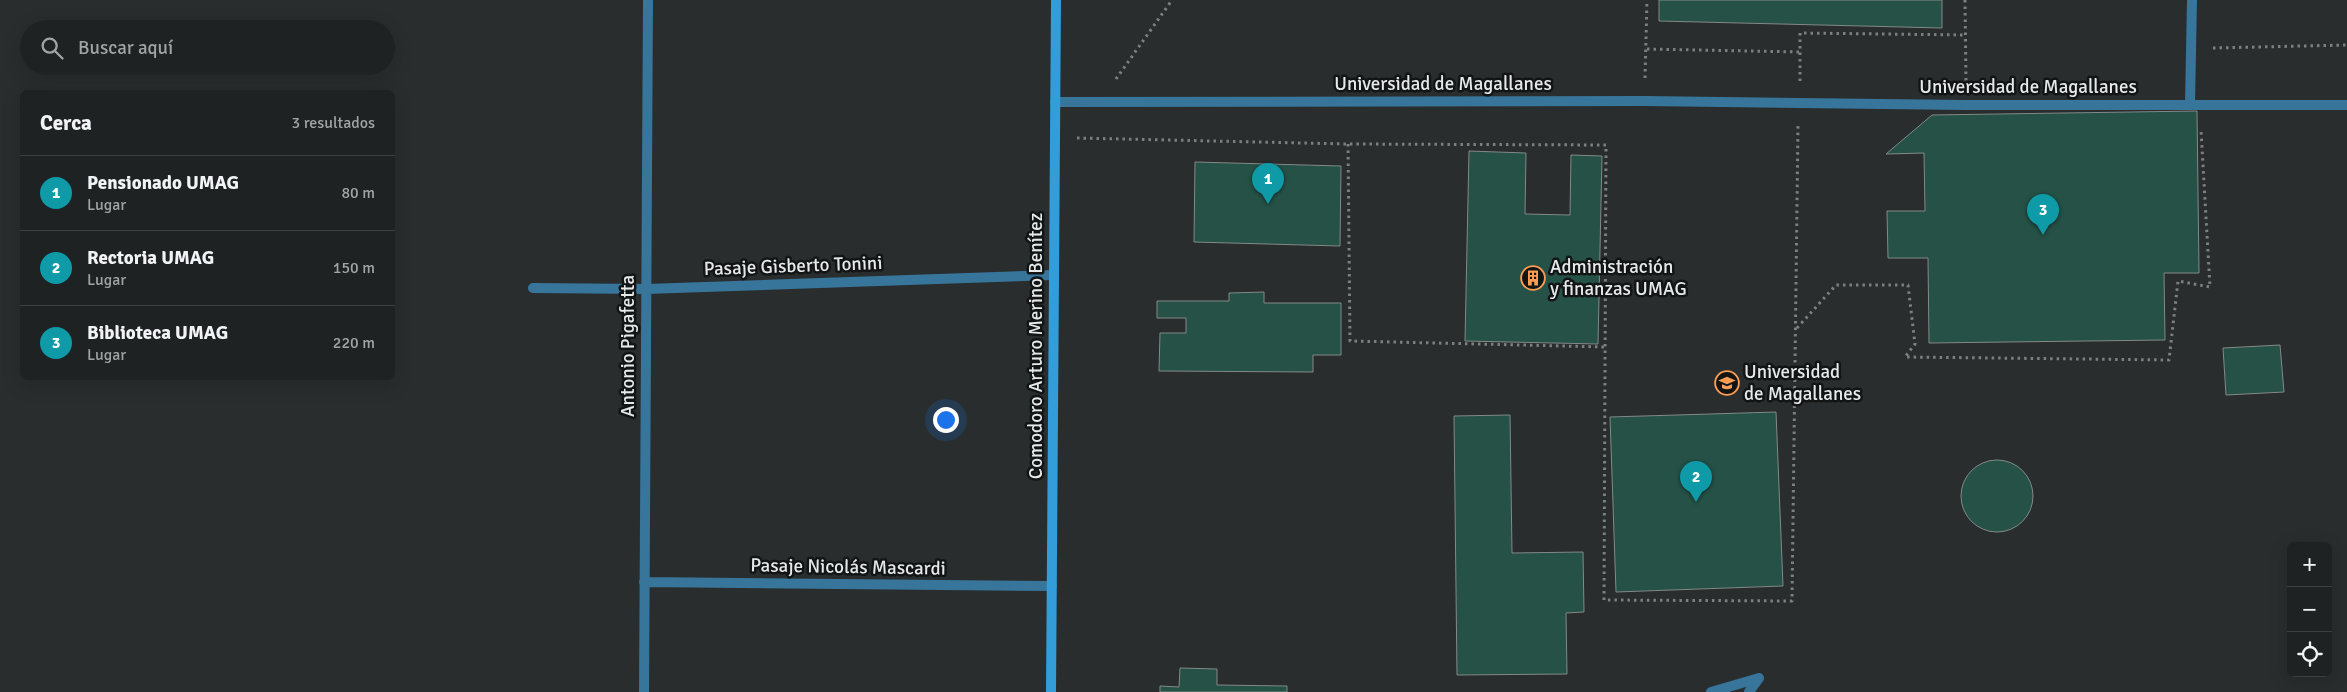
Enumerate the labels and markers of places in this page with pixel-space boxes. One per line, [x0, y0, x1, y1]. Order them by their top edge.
pin: 1 [1252, 163, 1284, 204]
pin: 3 [2027, 194, 2059, 235]
place label: Administración y finanzas UMAG [1550, 255, 1687, 301]
building icon: Administración y finanzas UMAG [1520, 265, 1546, 291]
place label: Universidad de Magallanes [1744, 360, 1861, 406]
school or university icon: Universidad de Magallanes [1714, 370, 1740, 396]
pin: 2 [1680, 461, 1712, 502]

